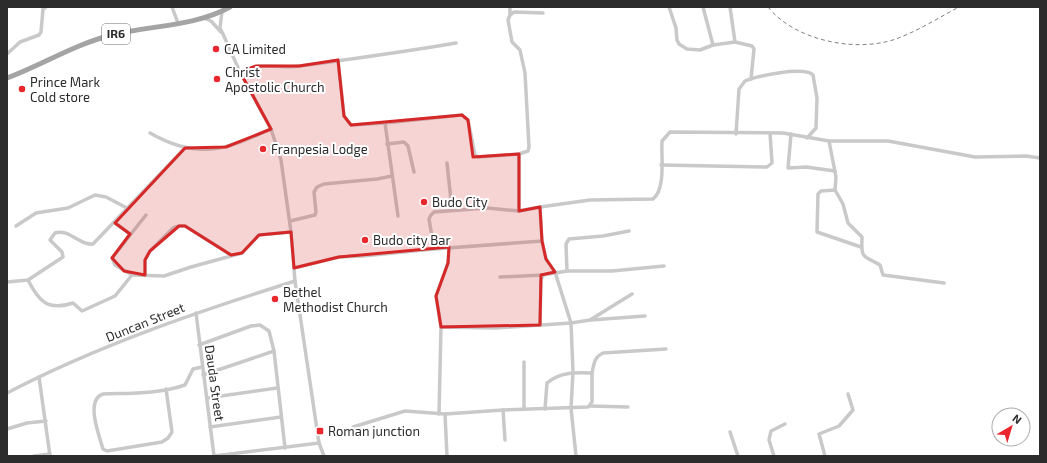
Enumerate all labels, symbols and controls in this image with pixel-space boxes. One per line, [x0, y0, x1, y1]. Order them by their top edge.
road number: IR6 [102, 24, 130, 44]
place label: CA Limited [224, 41, 286, 57]
marker: CA Limited [211, 44, 221, 54]
place label: Christ Apostolic Church [225, 64, 325, 95]
place label: Prince Mark Cold store [30, 74, 101, 105]
marker: Christ Apostolic Church [212, 74, 222, 84]
marker: Prince Mark Cold store [17, 84, 27, 94]
place label: Franpesia Lodge [271, 141, 368, 157]
marker: Franpesia Lodge [258, 144, 268, 154]
place label: Budo City [432, 194, 488, 210]
marker: Budo City [419, 197, 429, 207]
place label: Budo city Bar [373, 232, 451, 248]
marker: Budo city Bar [360, 235, 370, 245]
place label: Bethel Methodist Church [283, 284, 388, 315]
marker: Bethel Methodist Church [270, 294, 280, 304]
street label: Duncan Street [103, 299, 187, 345]
street label: Dauda Street [202, 344, 228, 422]
north arrow [991, 407, 1031, 447]
text: N [1010, 411, 1025, 426]
place label: Roman junction [328, 423, 420, 439]
marker: Roman junction [315, 426, 325, 436]

